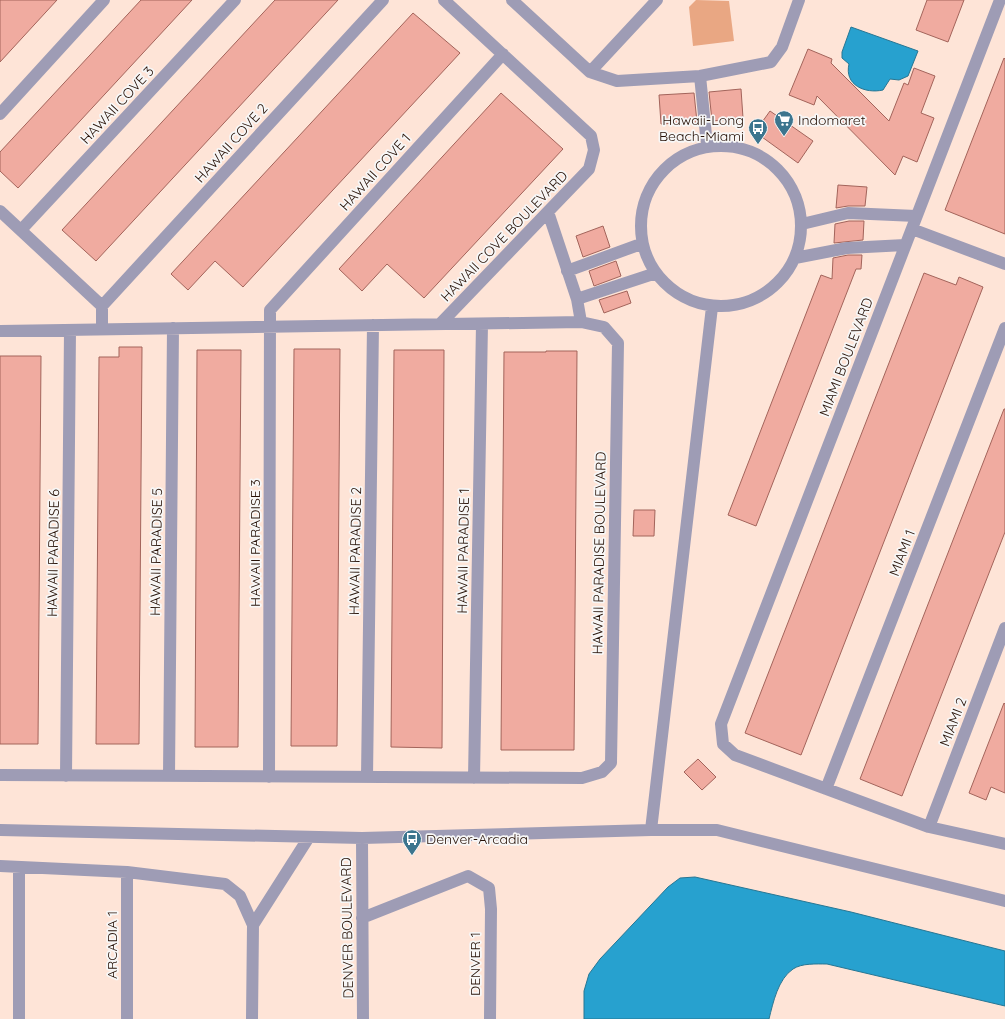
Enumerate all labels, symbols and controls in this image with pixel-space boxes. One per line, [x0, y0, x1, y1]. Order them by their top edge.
street label: HAWAII COVE 3 [76, 62, 158, 148]
street label: HAWAII COVE 2 [191, 99, 271, 186]
supermarket icon: Indomaret [773, 109, 795, 137]
place label: Hawaii-Long Beach-Miami [659, 111, 744, 145]
place label: Indomaret [798, 111, 866, 129]
bus stop icon: Hawaii-Long Beach-Miami [747, 117, 769, 145]
street label: HAWAII COVE 1 [336, 130, 414, 214]
street label: HAWAII COVE BOULEVARD [437, 167, 571, 305]
street label: MIAMI BOULEVARD [815, 295, 877, 419]
street label: HAWAII PARADISE BOULEVARD [588, 451, 610, 655]
street label: HAWAII PARADISE 3 [246, 479, 264, 607]
street label: HAWAII PARADISE 2 [345, 487, 365, 615]
street label: HAWAII PARADISE 6 [43, 488, 63, 617]
street label: HAWAII PARADISE 5 [146, 488, 166, 616]
street label: HAWAII PARADISE 1 [453, 488, 473, 614]
street label: MIAMI 1 [885, 527, 919, 579]
street label: MIAMI 2 [935, 695, 971, 749]
bus stop icon: Denver-Arcadia [401, 828, 423, 856]
place label: Denver-Arcadia [426, 830, 528, 848]
street label: DENVER BOULEVARD [337, 857, 357, 999]
street label: ARCADIA 1 [103, 911, 121, 979]
street label: DENVER 1 [466, 932, 484, 996]

